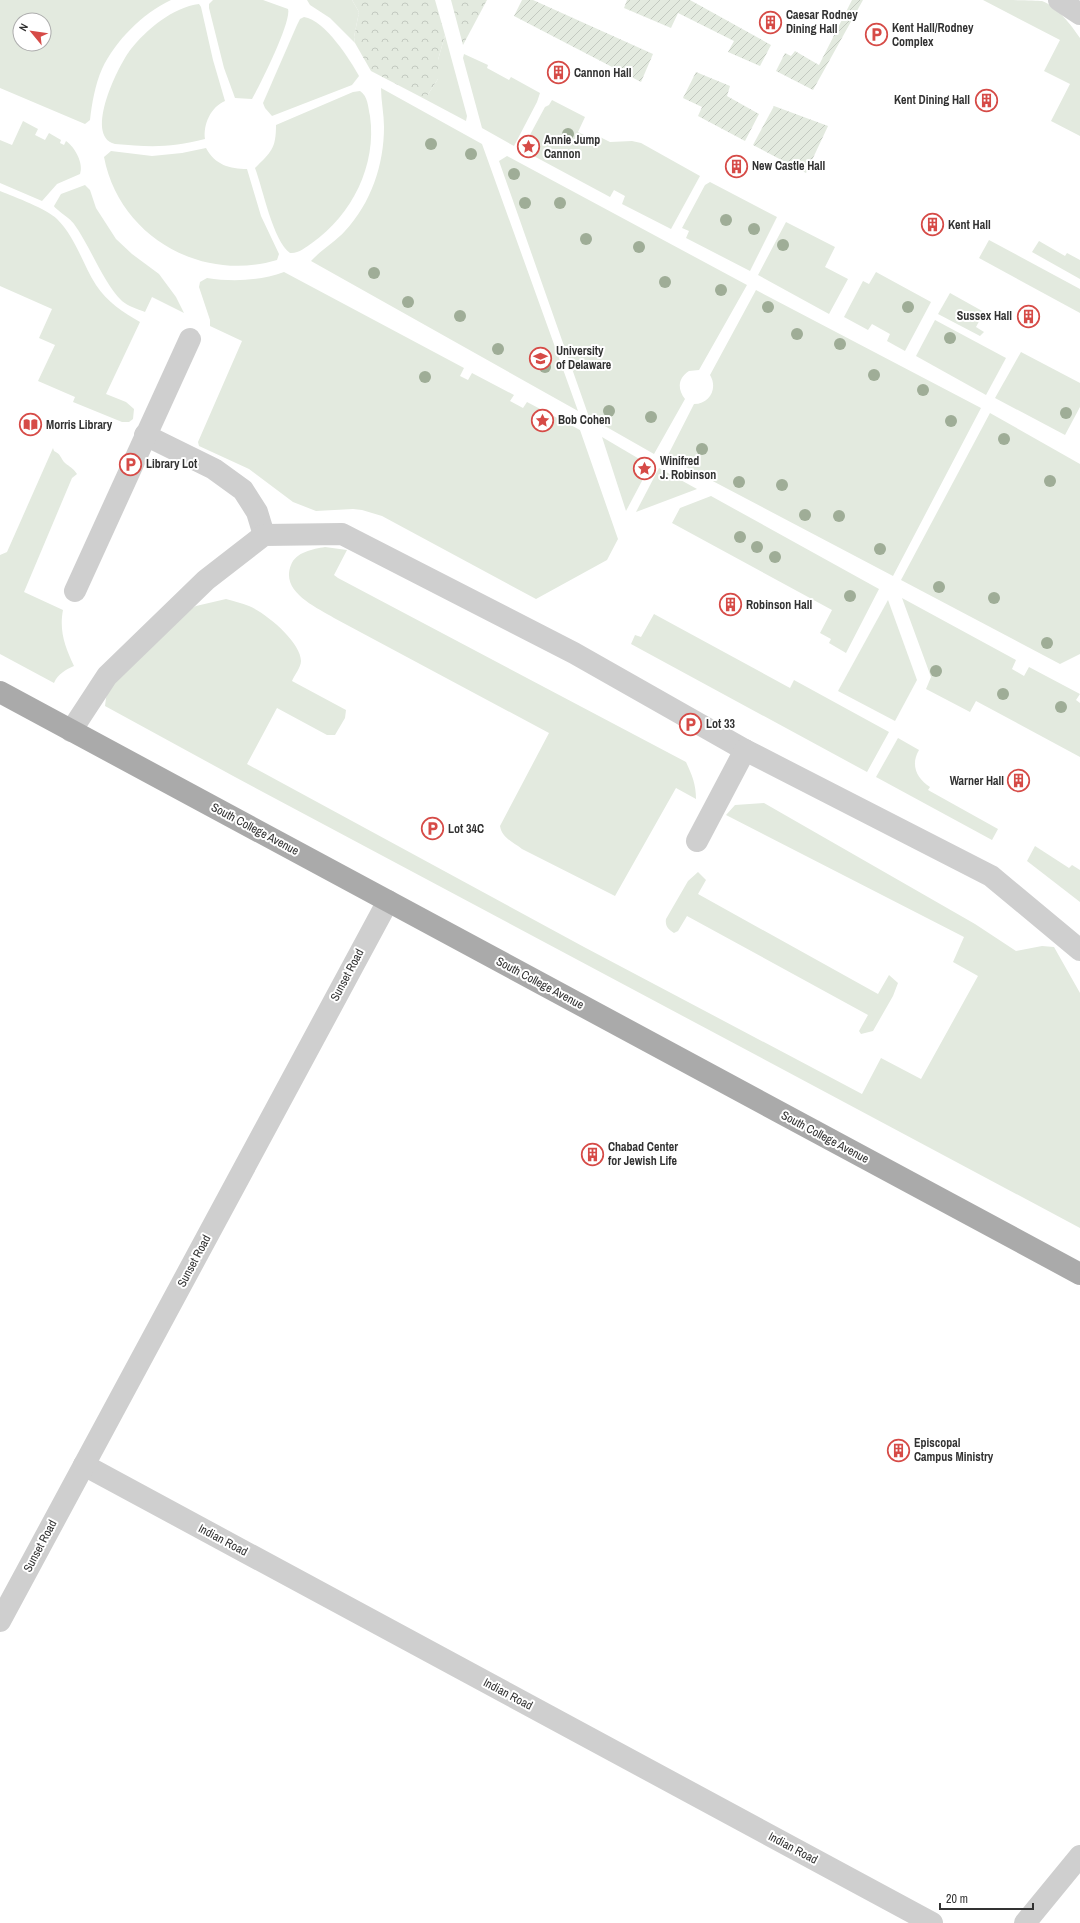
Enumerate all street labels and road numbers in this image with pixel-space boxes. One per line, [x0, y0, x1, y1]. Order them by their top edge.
street label: South College Avenue [208, 799, 302, 859]
street label: Sunset Road [327, 946, 367, 1004]
street label: South College Avenue [493, 953, 587, 1013]
street label: South College Avenue [778, 1107, 872, 1167]
street label: Sunset Road [174, 1232, 214, 1290]
street label: Sunset Road [20, 1517, 60, 1575]
street label: Indian Road [196, 1520, 250, 1560]
street label: Indian Road [481, 1674, 535, 1714]
street label: Indian Road [766, 1828, 820, 1868]

